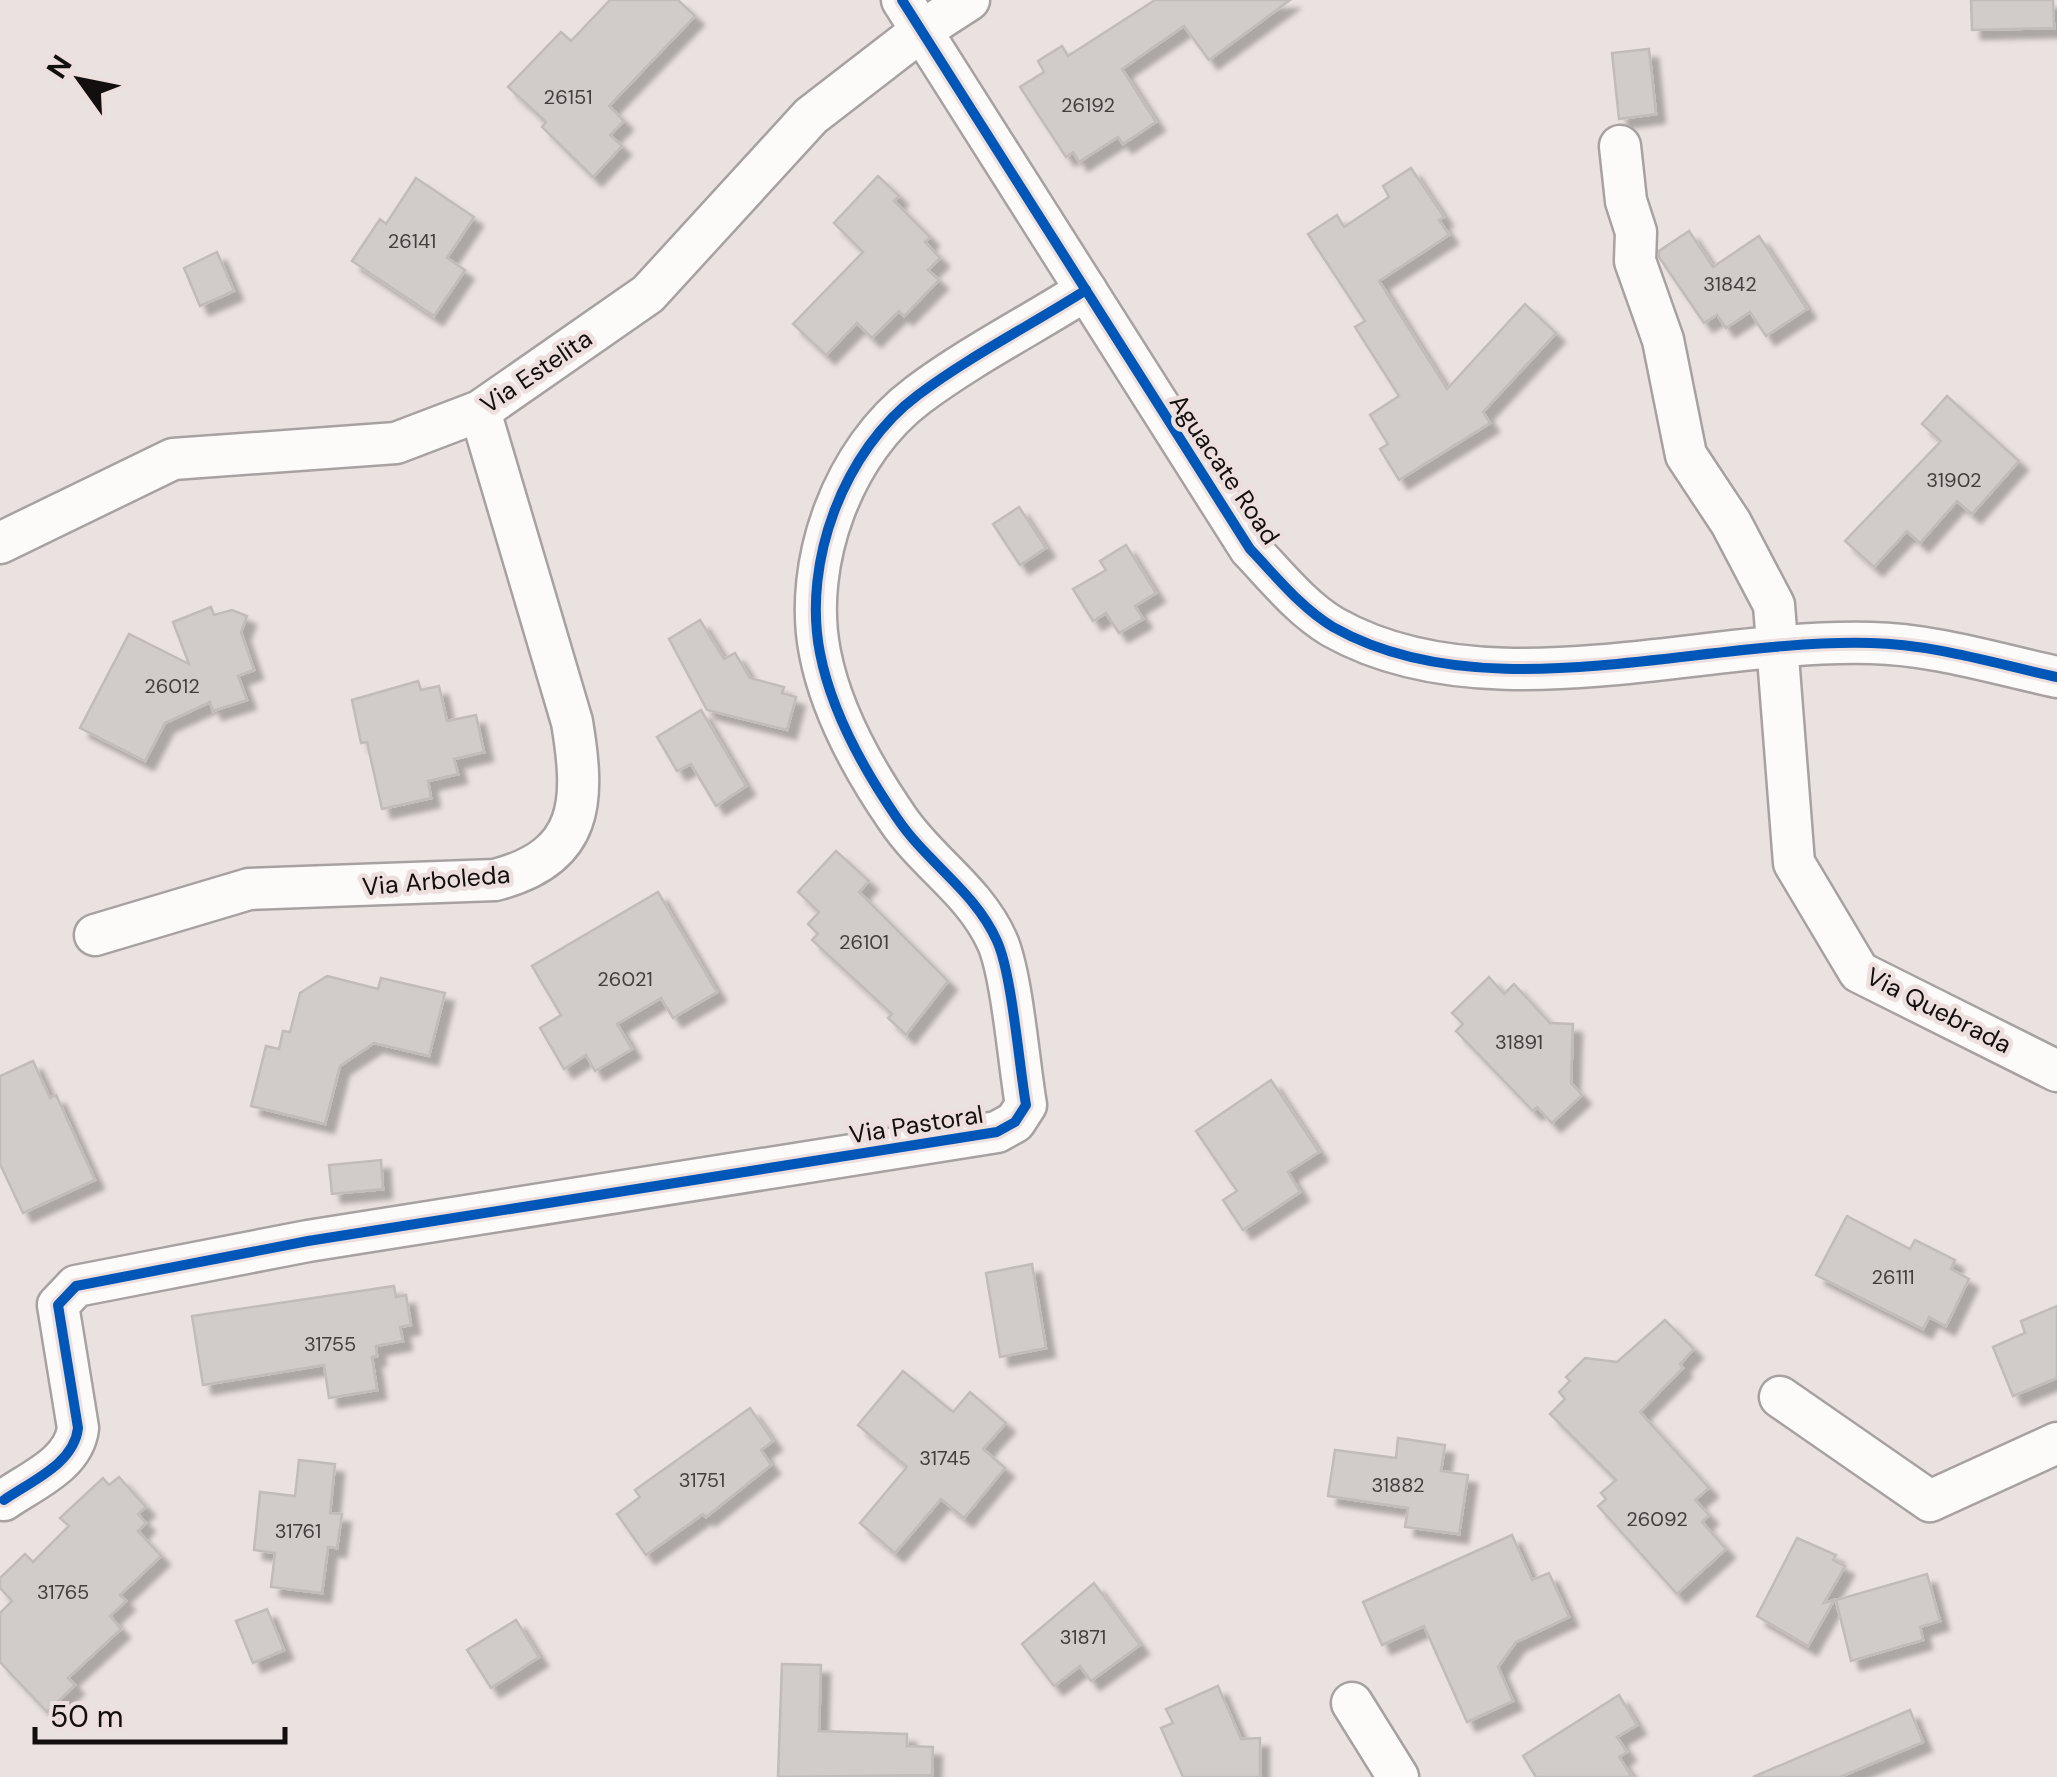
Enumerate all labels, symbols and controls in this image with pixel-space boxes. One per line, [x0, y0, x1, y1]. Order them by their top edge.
north arrow [30, 30, 130, 130]
text: N [38, 48, 81, 85]
house number: 26151 [544, 84, 592, 110]
house number: 26192 [1061, 92, 1115, 118]
house number: 26141 [388, 228, 436, 254]
house number: 31842 [1703, 271, 1757, 297]
street label: Via Estelita [474, 322, 598, 421]
street label: Aguacate Road [1162, 388, 1287, 551]
house number: 31902 [1926, 467, 1982, 493]
house number: 26012 [144, 673, 200, 699]
street label: Via Arboleda [361, 858, 511, 903]
house number: 26101 [839, 929, 889, 955]
street label: Via Quebrada [1861, 960, 2017, 1061]
house number: 26021 [597, 966, 653, 992]
house number: 31891 [1495, 1029, 1543, 1055]
street label: Via Pastoral [847, 1098, 985, 1151]
house number: 26111 [1872, 1264, 1914, 1290]
house number: 31755 [304, 1331, 356, 1357]
house number: 31745 [919, 1445, 971, 1471]
house number: 31751 [679, 1467, 725, 1493]
house number: 31882 [1371, 1472, 1425, 1498]
house number: 26092 [1626, 1506, 1688, 1532]
house number: 31761 [275, 1518, 321, 1544]
house number: 31765 [37, 1579, 89, 1605]
house number: 31871 [1060, 1624, 1106, 1650]
scale bar [35, 1682, 285, 1744]
text: 50 m [50, 1697, 124, 1736]

